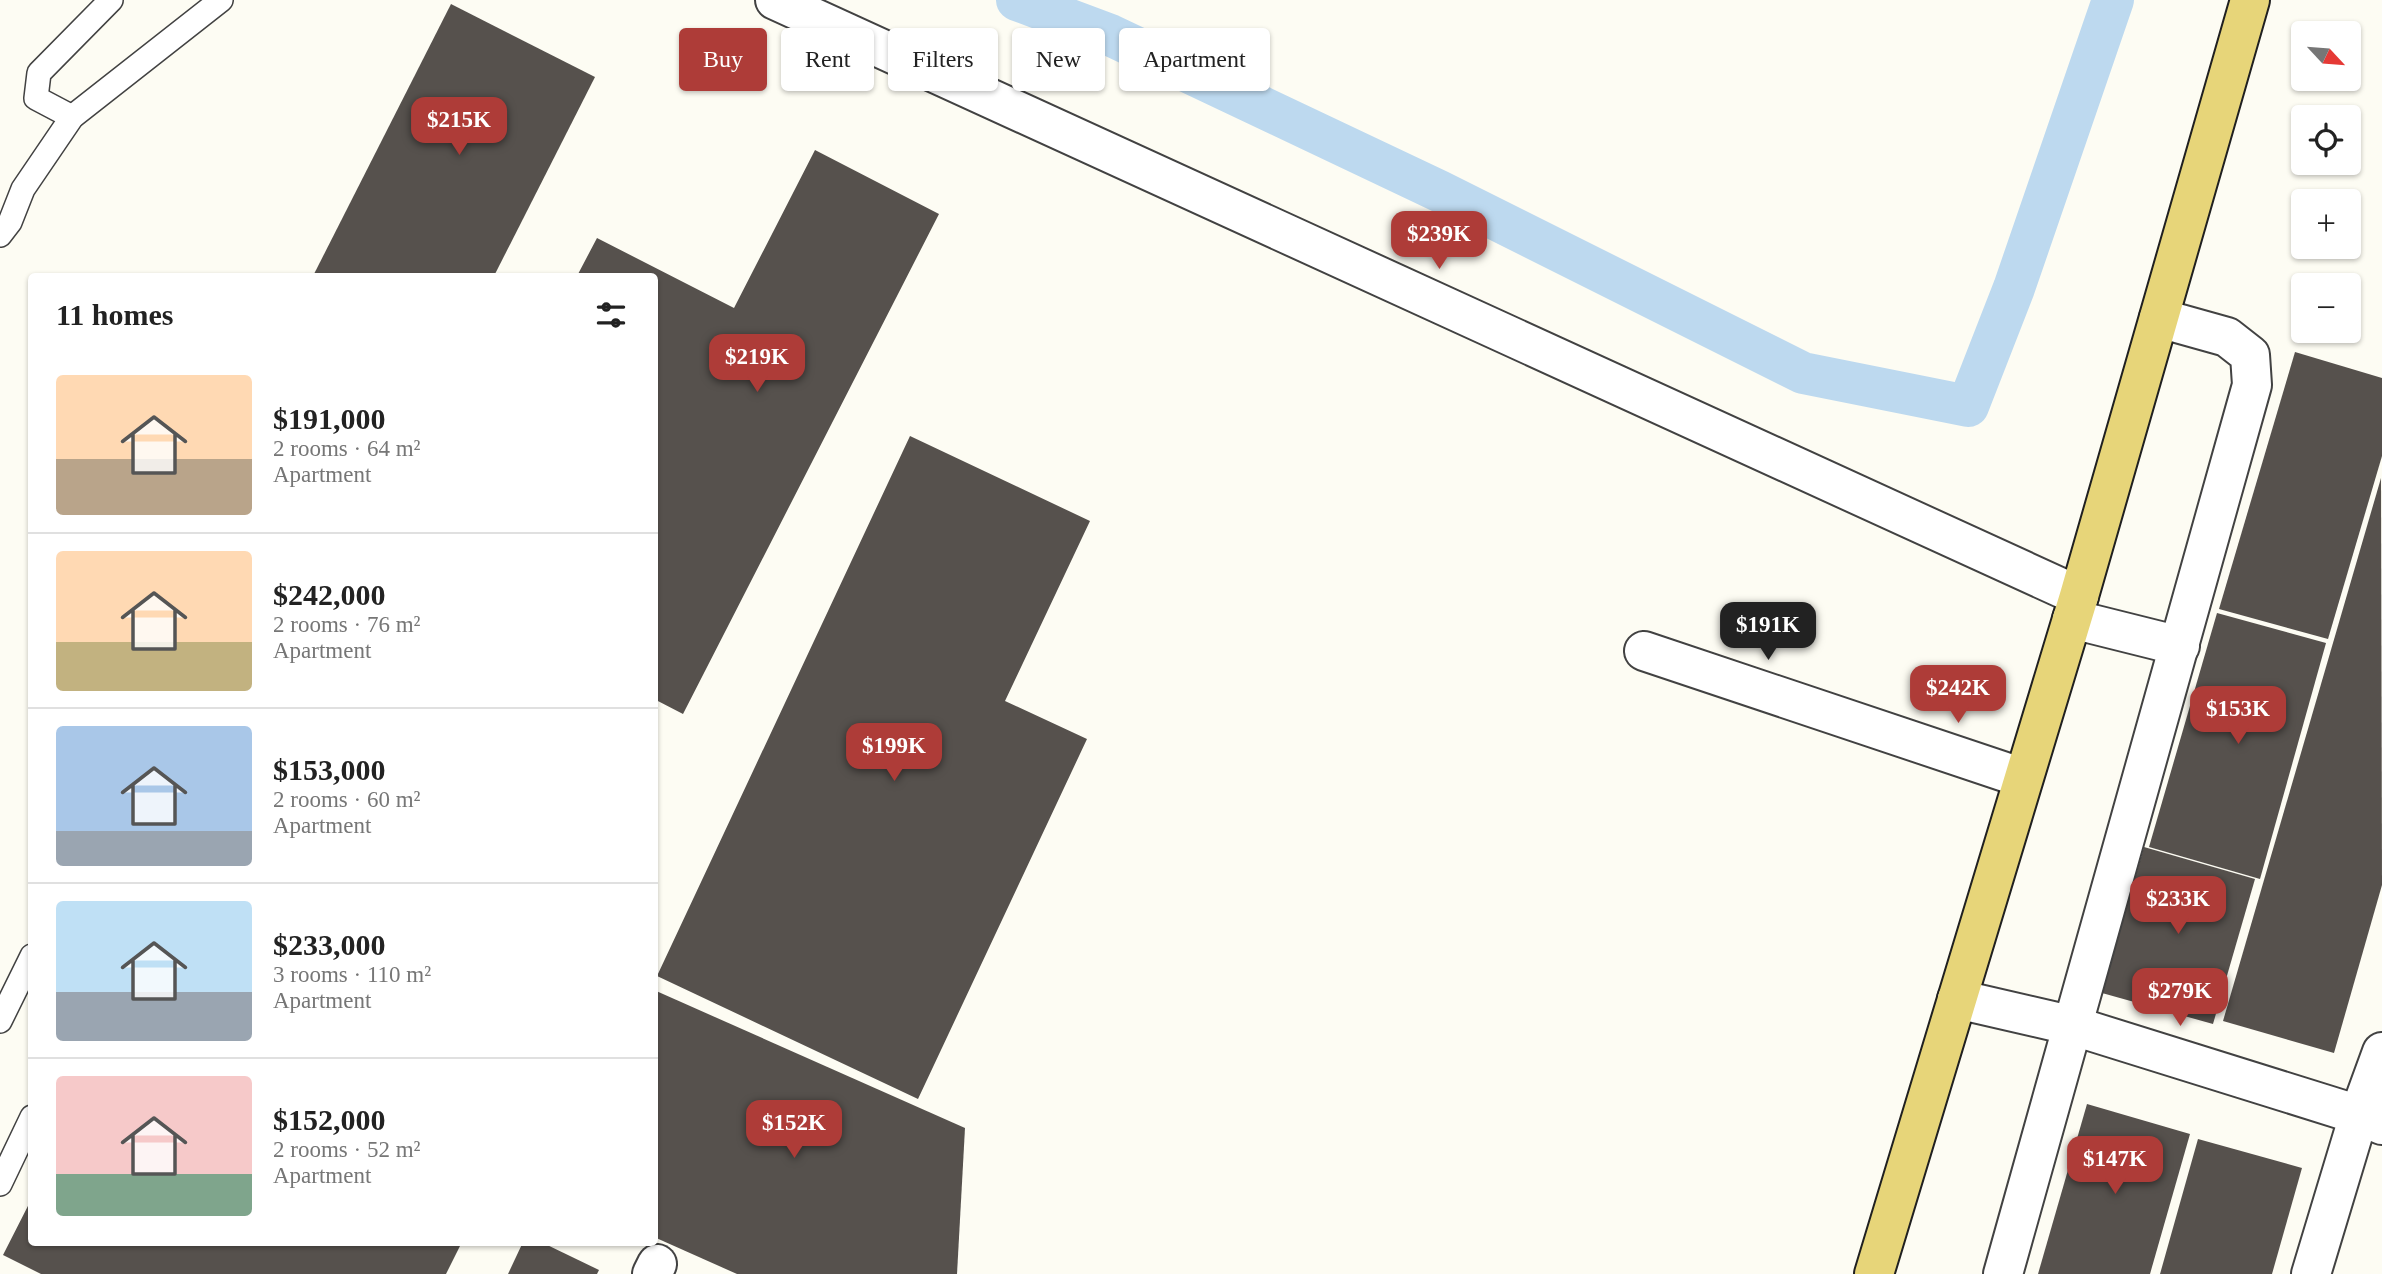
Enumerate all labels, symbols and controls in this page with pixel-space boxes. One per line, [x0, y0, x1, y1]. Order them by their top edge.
north arrow [2291, 21, 2361, 91]
map controls [2291, 21, 2361, 343]
chip: Buy [679, 28, 767, 91]
chip: Rent [781, 28, 874, 91]
chip: Filters [888, 28, 998, 91]
chip: New [1012, 28, 1105, 91]
chip: Apartment [1119, 28, 1270, 91]
pin: $215K [410, 97, 508, 157]
button: locate [2291, 105, 2361, 175]
text: $215K [427, 107, 491, 132]
button: + [2291, 189, 2361, 259]
pin: $239K [1390, 212, 1488, 271]
text: $239K [1407, 221, 1471, 246]
button: − [2291, 273, 2361, 343]
icon: filters [592, 296, 630, 334]
text: 11 homes [56, 298, 174, 331]
pin: $219K [708, 334, 806, 394]
text: $219K [725, 344, 789, 369]
text: $191,000 [273, 402, 386, 435]
icon: home [112, 403, 196, 487]
text: 2 rooms · 64 m² [273, 436, 420, 461]
text: Apartment [273, 462, 371, 487]
text: $242,000 [273, 578, 386, 611]
icon: home [112, 579, 196, 663]
pin: $191K [1719, 602, 1817, 662]
text: 2 rooms · 76 m² [273, 612, 420, 637]
text: $191K [1736, 612, 1800, 637]
text: Apartment [273, 638, 371, 663]
pin: $242K [1909, 666, 2007, 725]
text: $242K [1926, 675, 1990, 700]
pin: $153K [2189, 686, 2287, 746]
text: $153K [2206, 696, 2270, 721]
pin: $199K [845, 724, 943, 783]
text: $199K [862, 733, 926, 758]
text: $153,000 [273, 753, 386, 786]
icon: home [112, 754, 196, 838]
text: 2 rooms · 60 m² [273, 787, 420, 812]
text: Apartment [273, 813, 371, 838]
pin: $233K [2129, 876, 2227, 936]
text: $233K [2146, 886, 2210, 911]
text: $233,000 [273, 928, 386, 961]
icon: home [112, 929, 196, 1013]
text: 3 rooms · 110 m² [273, 962, 431, 987]
pin: $279K [2131, 968, 2229, 1028]
text: $279K [2148, 978, 2212, 1003]
text: Apartment [273, 988, 371, 1013]
pin: $152K [745, 1100, 843, 1160]
text: $152,000 [273, 1103, 386, 1136]
icon: home [112, 1104, 196, 1188]
text: $152K [762, 1110, 826, 1135]
pin: $147K [2066, 1136, 2164, 1196]
text: 2 rooms · 52 m² [273, 1137, 420, 1162]
text: $147K [2083, 1146, 2147, 1171]
text: Apartment [273, 1163, 371, 1188]

